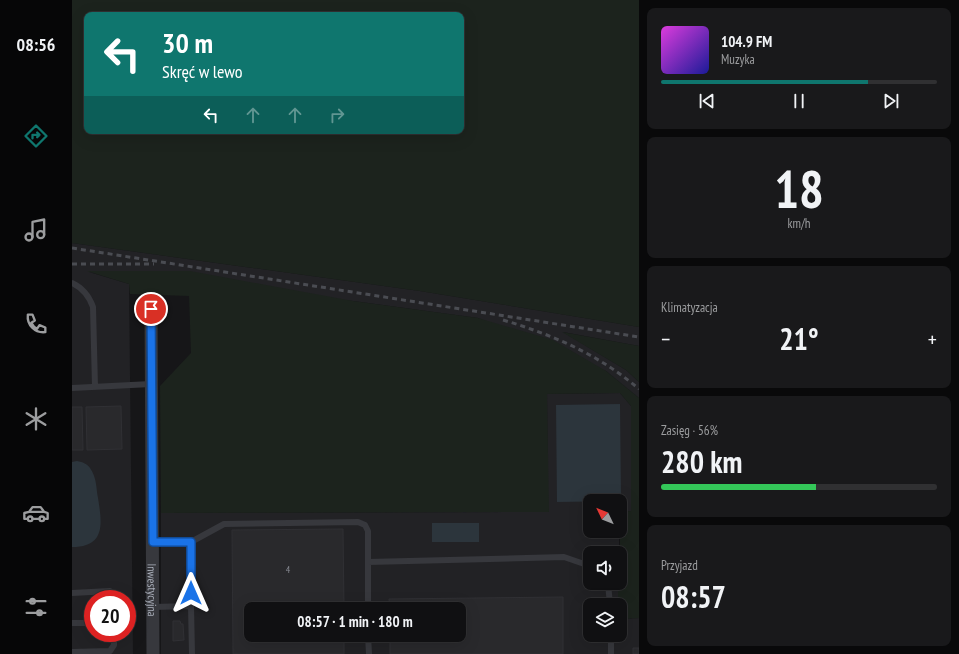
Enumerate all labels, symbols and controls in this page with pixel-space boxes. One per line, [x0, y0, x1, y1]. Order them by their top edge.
text: 30 m [162, 24, 213, 61]
icon: left [96, 28, 148, 80]
text: 104.9 FM [721, 32, 772, 51]
text: 08:56 [17, 33, 55, 56]
text: Muzyka [721, 51, 755, 68]
text: Skręć w lewo [162, 60, 243, 83]
icon: previous [696, 90, 718, 112]
icon: pause [788, 90, 810, 112]
icon: next [880, 90, 902, 112]
icon: left [200, 104, 222, 126]
icon: ahead [242, 104, 264, 126]
icon: ahead [284, 104, 306, 126]
icon: right [326, 104, 348, 126]
icon: directions [22, 122, 50, 150]
text: 18 [774, 155, 824, 222]
text: km/h [787, 215, 811, 232]
icon: music [22, 216, 50, 244]
pin [134, 292, 168, 326]
icon: arrive [140, 298, 162, 320]
text: Klimatyzacja [661, 299, 718, 316]
icon: phone [22, 310, 50, 338]
text: 21° [779, 319, 819, 358]
text: − [661, 325, 670, 353]
text: + [928, 325, 937, 353]
icon: climate [22, 405, 50, 433]
text: Zasięg · 56% [661, 422, 718, 439]
text: 280 km [661, 442, 742, 481]
north arrow [583, 494, 627, 538]
map controls [583, 494, 627, 642]
icon: car [22, 499, 50, 527]
button: sound [583, 546, 627, 590]
text: Przyjazd [661, 557, 698, 574]
street label: Inwestycyjna [145, 563, 160, 617]
house number: 4 [286, 563, 291, 576]
position arrow [170, 572, 212, 614]
text: 08:57 [661, 577, 726, 616]
speed limit sign: 20 [84, 590, 136, 642]
icon: filters [22, 593, 50, 621]
button: layers [583, 598, 627, 642]
text: 08:57 · 1 min · 180 m [297, 612, 413, 631]

